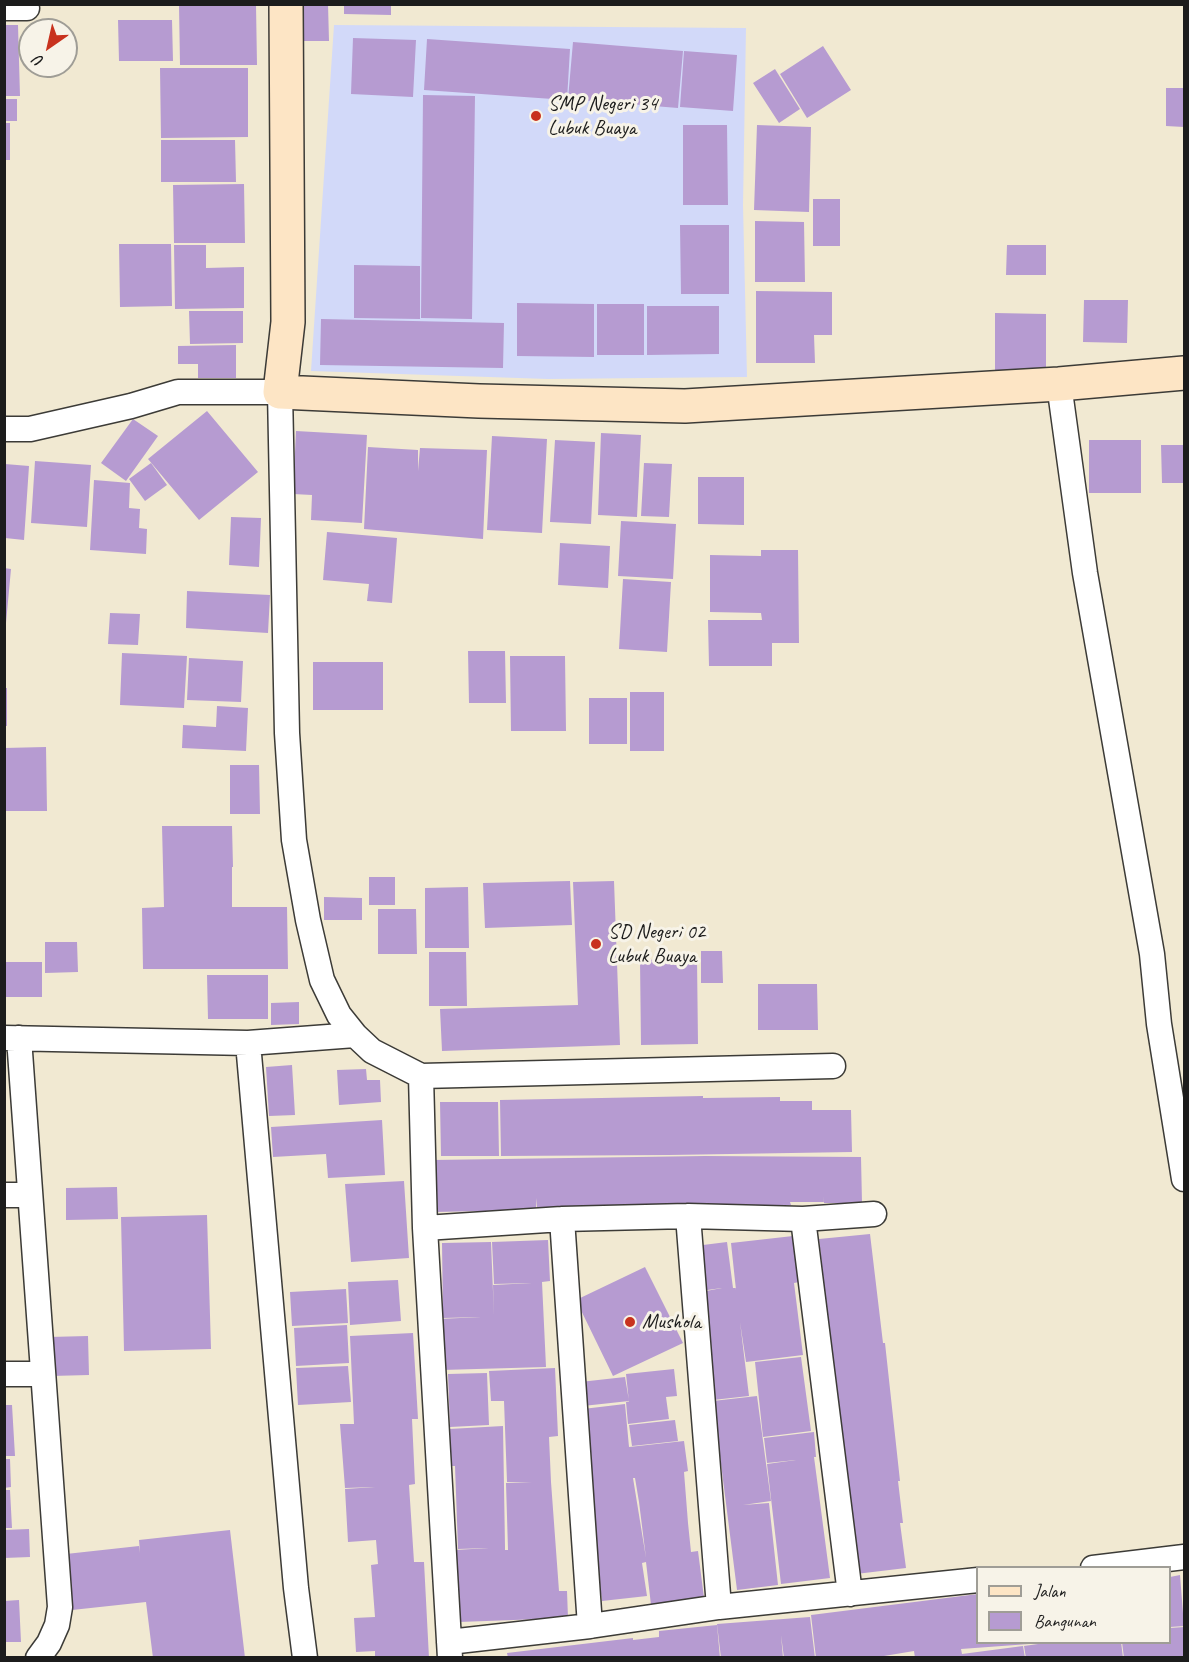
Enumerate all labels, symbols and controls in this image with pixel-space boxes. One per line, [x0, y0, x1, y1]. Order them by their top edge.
north arrow [18, 18, 78, 78]
text: U [30, 51, 48, 72]
place label: SMP Negeri 34 Lubuk Buaya [548, 91, 657, 141]
marker: SMP Negeri 34 Lubuk Buaya [529, 109, 543, 123]
place label: SD Negeri 02 Lubuk Buaya [608, 919, 705, 969]
marker: SD Negeri 02 Lubuk Buaya [589, 937, 603, 951]
place label: Mushola [642, 1309, 701, 1335]
marker: Mushola [623, 1315, 637, 1329]
legend [976, 1566, 1171, 1644]
text: Jalan [1034, 1580, 1066, 1602]
text: Bangunan [1034, 1610, 1096, 1632]

